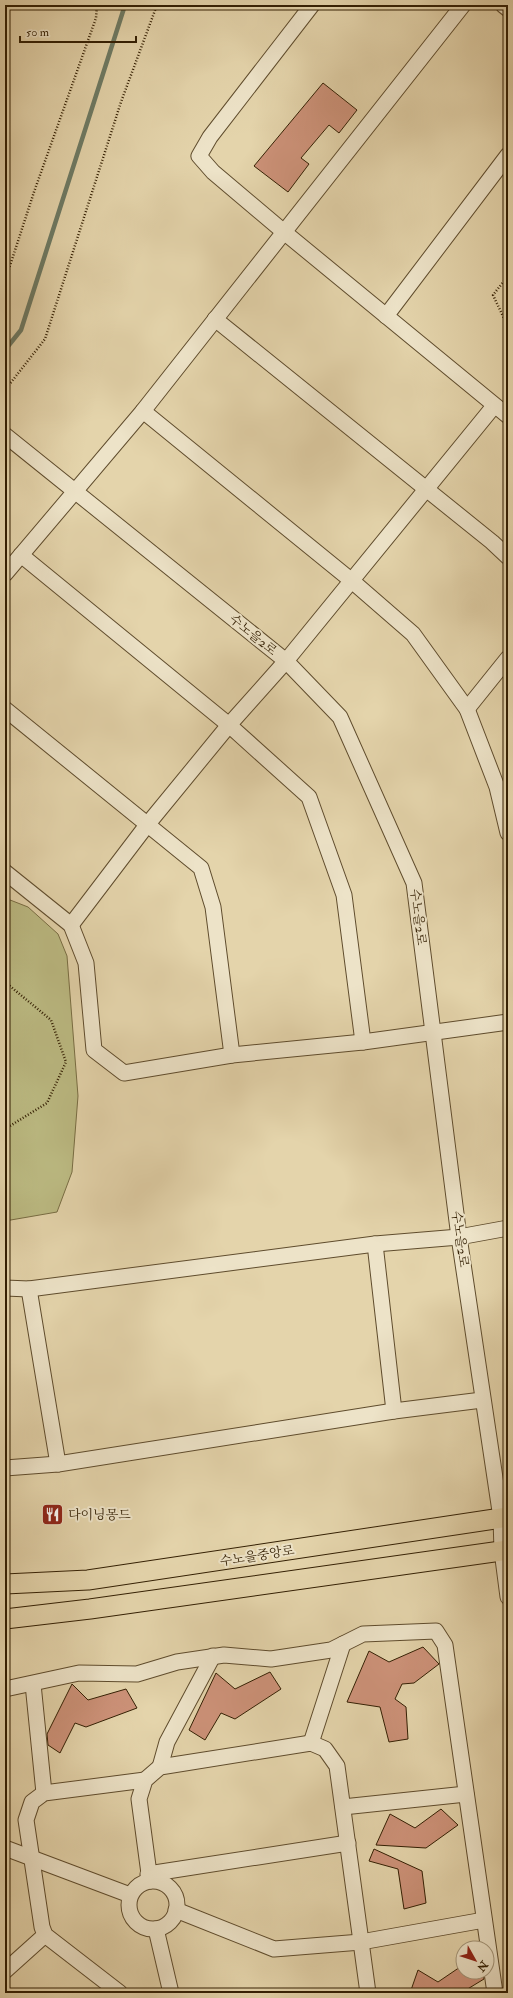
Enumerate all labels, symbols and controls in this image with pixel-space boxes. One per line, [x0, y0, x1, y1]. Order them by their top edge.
scale bar [20, 18, 136, 44]
text: 50 m [26, 25, 50, 40]
street label: 수노을2로 [226, 611, 280, 659]
street label: 수노을2로 [407, 888, 429, 947]
street label: 수노을2로 [448, 1210, 472, 1269]
restaurant icon: 다이닝몽드 [40, 1502, 66, 1528]
place label: 다이닝몽드 [68, 1507, 131, 1523]
street label: 수노을중앙로 [219, 1542, 296, 1570]
north arrow [455, 1940, 495, 1980]
text: N [474, 1957, 491, 1975]

